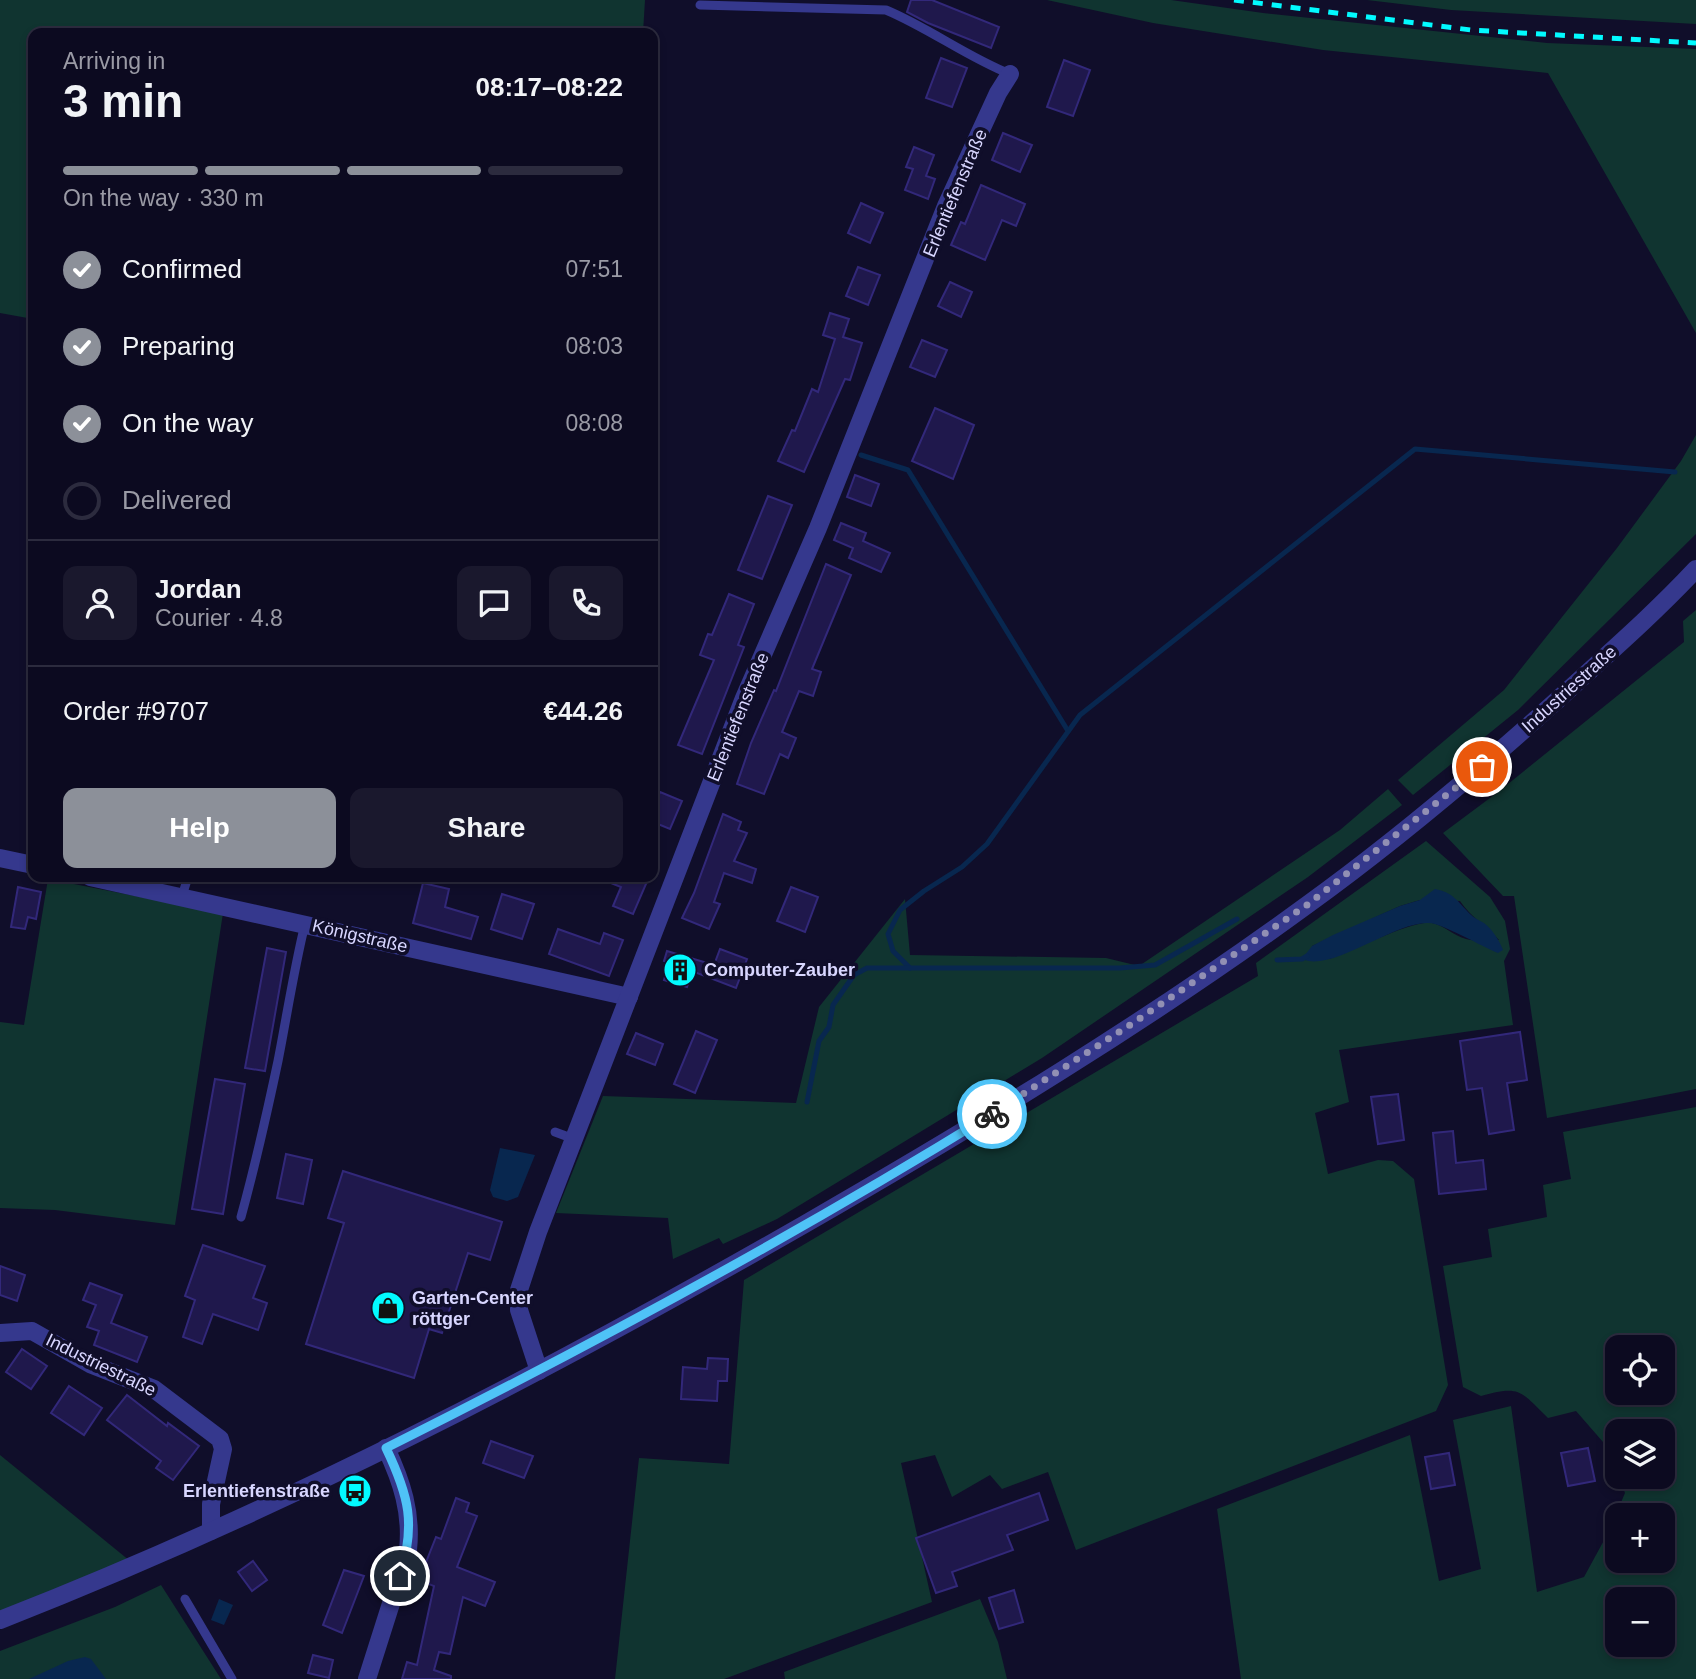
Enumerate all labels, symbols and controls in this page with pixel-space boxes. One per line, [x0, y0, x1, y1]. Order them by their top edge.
text: Arriving in [63, 48, 165, 74]
text: 08:17–08:22 [476, 72, 623, 102]
text: 3 min [63, 75, 183, 127]
street label: Erlentiefenstraße [919, 126, 991, 260]
text: On the way · 330 m [63, 185, 264, 211]
icon: check [63, 251, 101, 289]
text: Confirmed [122, 254, 242, 284]
text: 07:51 [565, 256, 623, 282]
icon: check [63, 328, 101, 366]
text: Preparing [122, 331, 235, 361]
text: 08:03 [565, 333, 623, 359]
icon: check [63, 405, 101, 443]
text: On the way [122, 408, 254, 438]
text: 08:08 [565, 410, 623, 436]
text: Delivered [122, 485, 232, 515]
button: person [63, 566, 137, 640]
button: chat [457, 566, 531, 640]
button: phone [549, 566, 623, 640]
text: Jordan [155, 574, 242, 604]
text: Courier · 4.8 [155, 605, 283, 631]
street label: Industriestraße [1518, 641, 1620, 737]
street label: Erlentiefenstraße [703, 650, 773, 784]
text: Order #9707 [63, 696, 209, 726]
text: €44.26 [543, 696, 623, 726]
pin [1452, 737, 1512, 797]
icon: bag [1463, 748, 1501, 786]
button: Help [63, 788, 336, 868]
button: Share [350, 788, 623, 868]
street label: Königstraße [310, 915, 410, 957]
building icon: Computer-Zauber [661, 951, 699, 989]
place label: Computer-Zauber [704, 960, 855, 980]
courier [957, 1079, 1027, 1149]
icon: bike [973, 1095, 1011, 1133]
place label: Garten-Center röttger [412, 1288, 533, 1329]
shop icon: Garten-Center röttger [369, 1289, 407, 1327]
street label: Industriestraße [43, 1330, 159, 1400]
map controls [1605, 1335, 1675, 1657]
button: locate [1605, 1335, 1675, 1405]
button: layers [1605, 1419, 1675, 1489]
bus stop icon: Erlentiefenstraße [336, 1472, 374, 1510]
place label: Erlentiefenstraße [183, 1481, 330, 1501]
button: + [1605, 1503, 1675, 1573]
pin [370, 1546, 430, 1606]
icon: home [381, 1557, 419, 1595]
button: − [1605, 1587, 1675, 1657]

